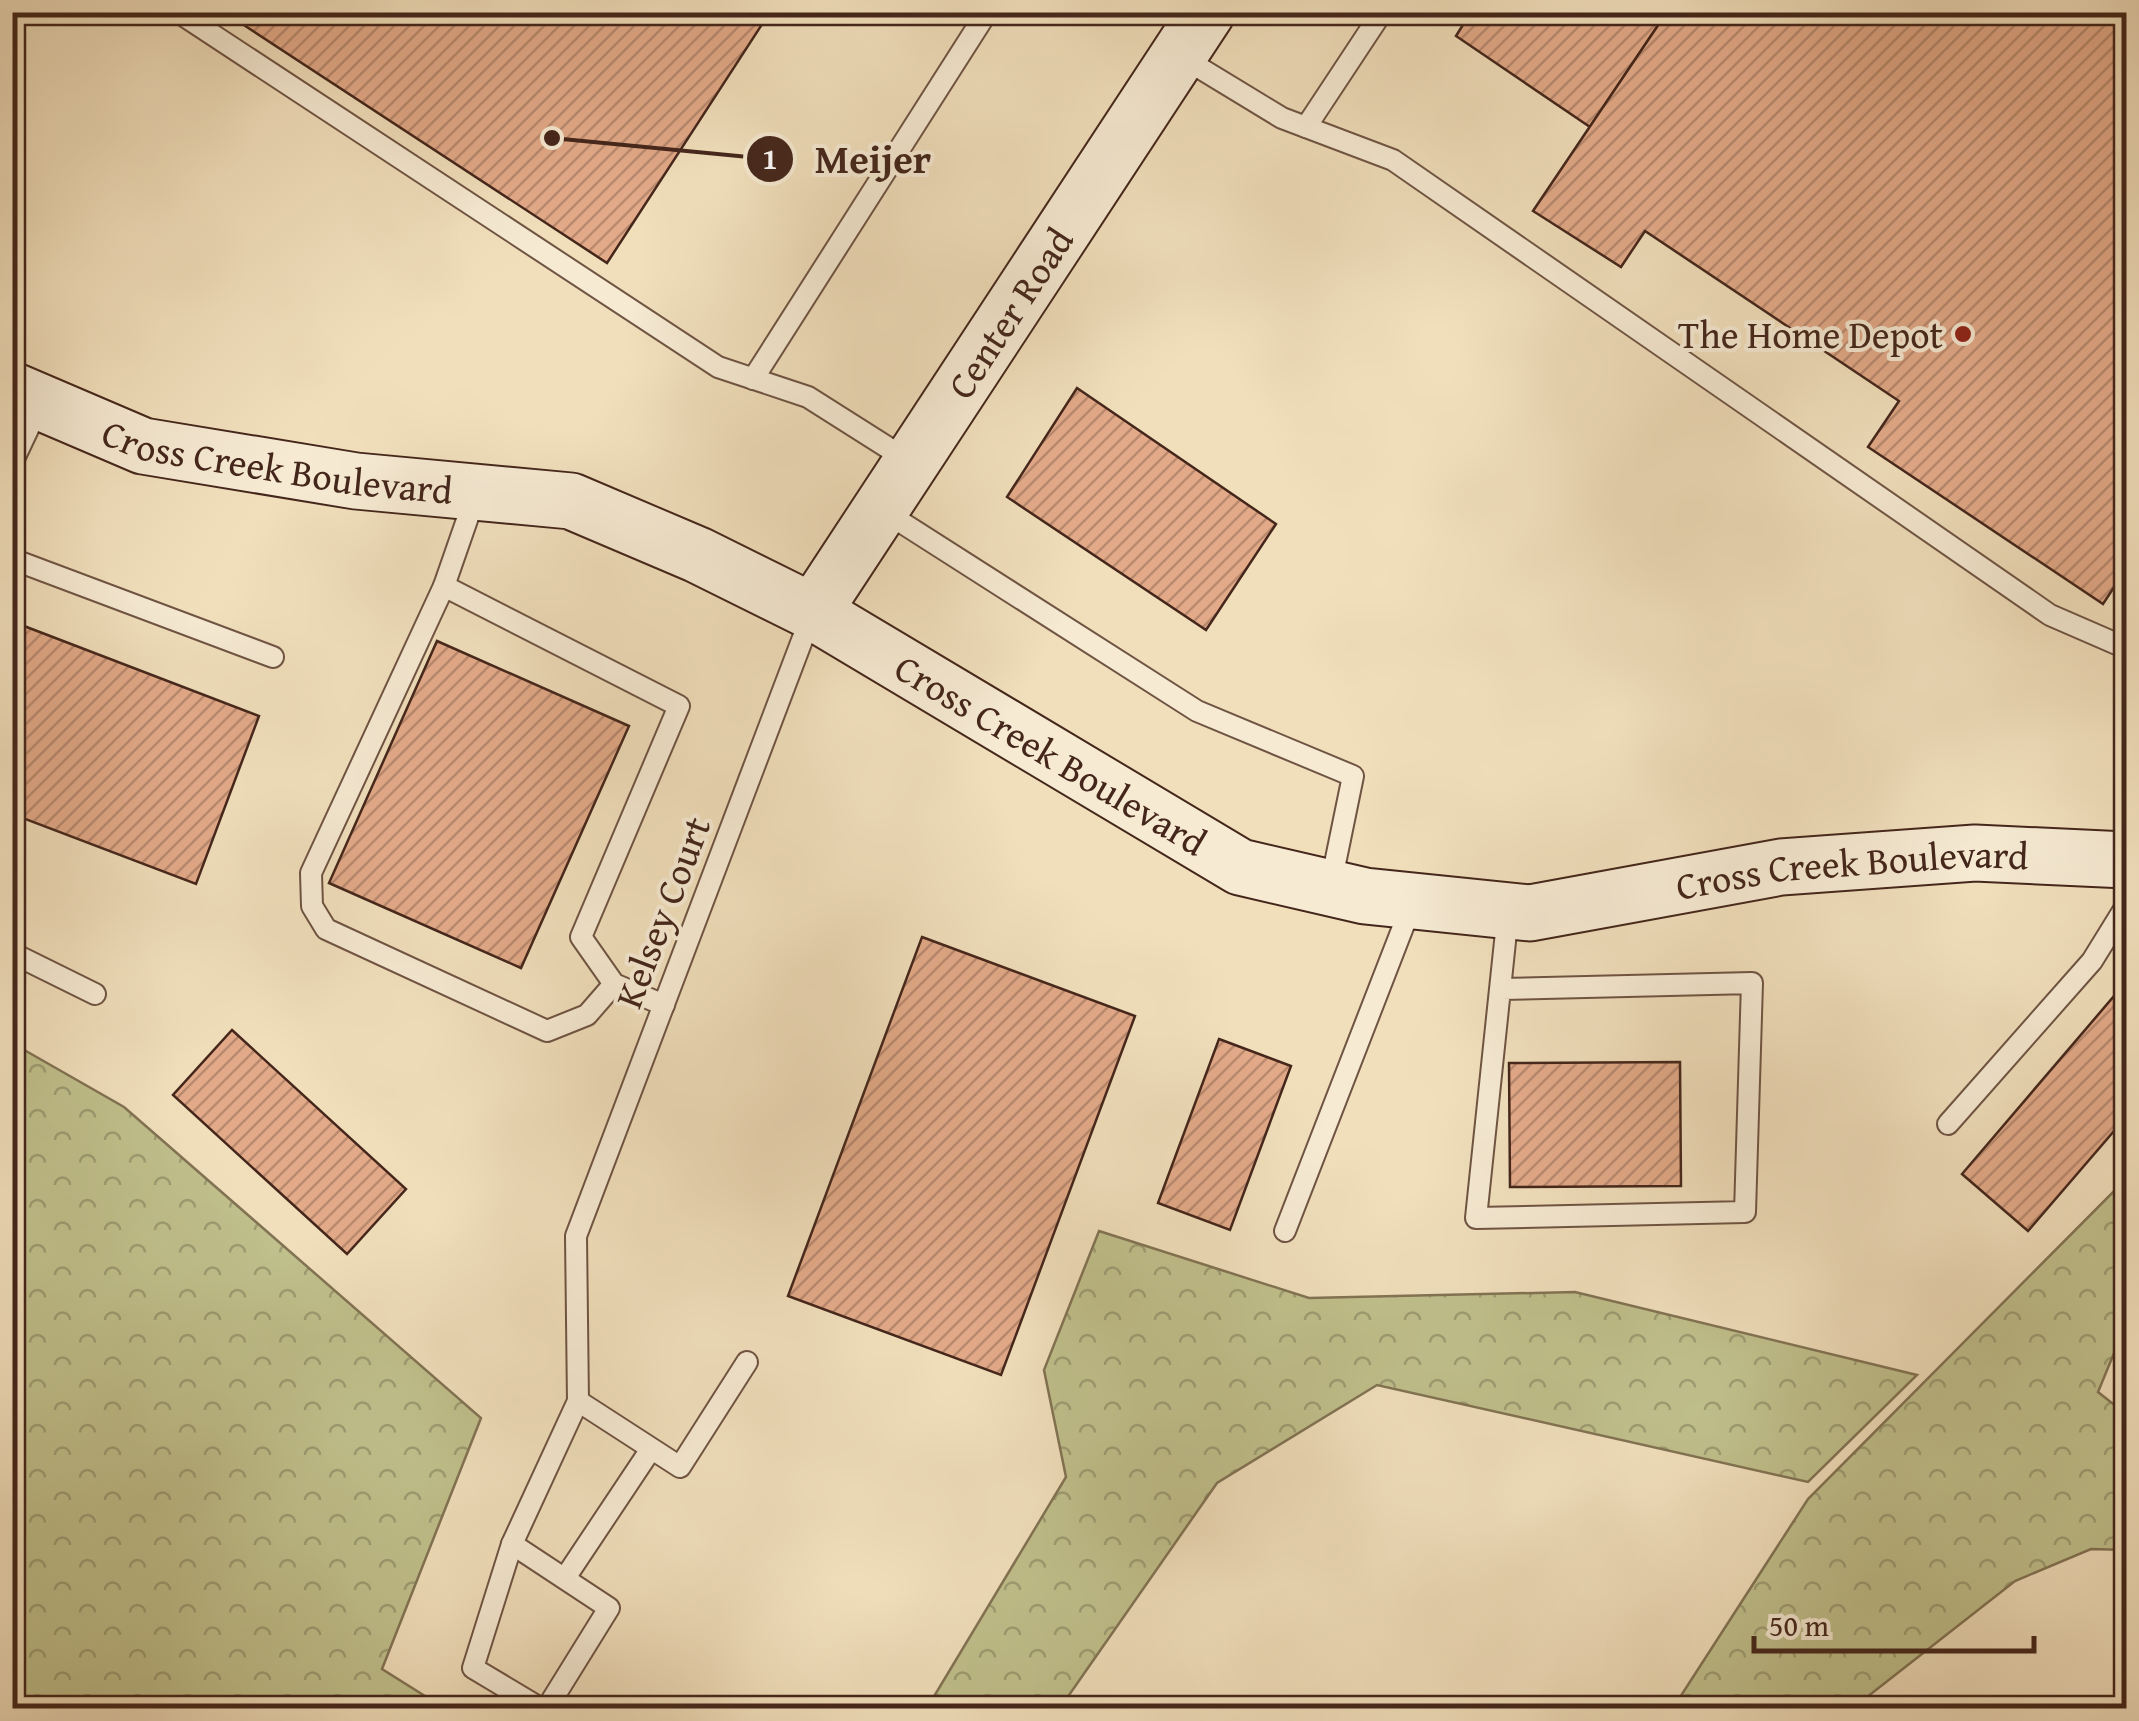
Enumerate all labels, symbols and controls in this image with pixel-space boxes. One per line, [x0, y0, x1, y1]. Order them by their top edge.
callout: Meijer [745, 124, 951, 194]
text: Meijer [815, 129, 931, 188]
text: 1 [762, 136, 778, 180]
street label: Center Road [933, 215, 1087, 409]
place label: The Home Depot [1678, 306, 1943, 362]
marker: The Home Depot [1952, 323, 1974, 345]
street label: Cross Creek Boulevard [94, 404, 456, 518]
street label: Cross Creek Boulevard [885, 639, 1218, 870]
street label: Kelsey Court [600, 808, 724, 1016]
street label: Cross Creek Boulevard [1671, 825, 2030, 914]
scale bar [1754, 1591, 2034, 1653]
text: 50 m [1769, 1603, 1829, 1647]

